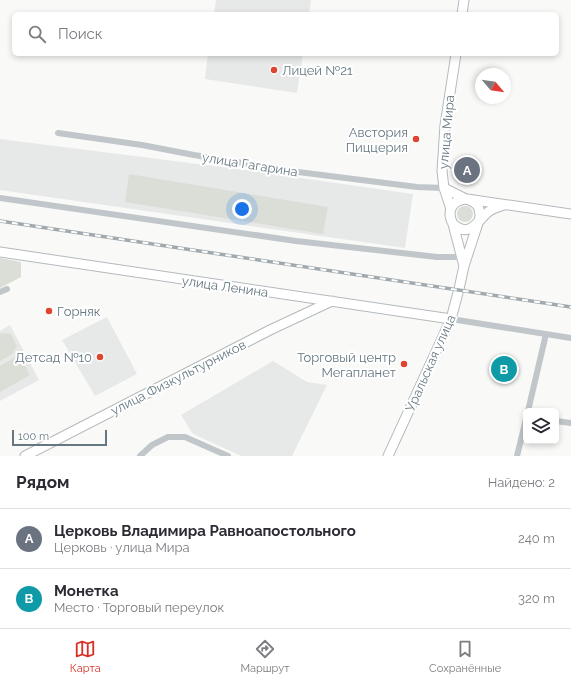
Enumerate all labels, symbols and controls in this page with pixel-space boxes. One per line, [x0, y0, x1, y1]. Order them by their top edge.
search box [12, 12, 559, 56]
icon: search [26, 23, 48, 45]
text: Поиск [58, 25, 103, 43]
place label: Лицей №21 [282, 63, 353, 78]
marker: Лицей №21 [269, 65, 279, 75]
north arrow [475, 68, 511, 104]
street label: улица Мира [436, 94, 457, 170]
place label: Австория Пиццерия [346, 125, 408, 155]
marker: Австория Пиццерия [411, 134, 421, 144]
street label: улица Гагарина [201, 150, 299, 179]
pin: A [454, 155, 480, 185]
your location [232, 199, 252, 219]
street label: улица Ленина [181, 273, 269, 300]
place label: Горняк [57, 304, 101, 319]
marker: Горняк [44, 306, 54, 316]
street label: Уральская улица [402, 313, 459, 414]
street label: улица Физкультурников [108, 337, 248, 418]
place label: Детсад №10 [15, 350, 92, 365]
place label: Торговый центр Мегапланет [297, 350, 396, 380]
marker: Детсад №10 [95, 352, 105, 362]
pin: B [491, 354, 517, 384]
marker: Торговый центр Мегапланет [399, 359, 409, 369]
map controls [523, 408, 559, 444]
button: layers [523, 408, 559, 444]
scale bar [12, 428, 107, 447]
text: 100 m [18, 430, 49, 443]
text: Рядом [16, 472, 69, 492]
text: Найдено: 2 [488, 475, 555, 490]
text: Церковь Владимира Равноапостольного [54, 522, 356, 540]
text: A [25, 531, 33, 546]
text: 240 m [518, 531, 555, 546]
text: Церковь · улица Мира [54, 540, 190, 555]
text: Монетка [54, 582, 119, 600]
text: B [25, 591, 33, 606]
text: 320 m [518, 591, 555, 606]
text: Место · Торговый переулок [54, 600, 224, 615]
tab: Карта [70, 638, 101, 675]
tab: Маршрут [240, 638, 289, 675]
tab: Сохранённые [429, 638, 501, 675]

